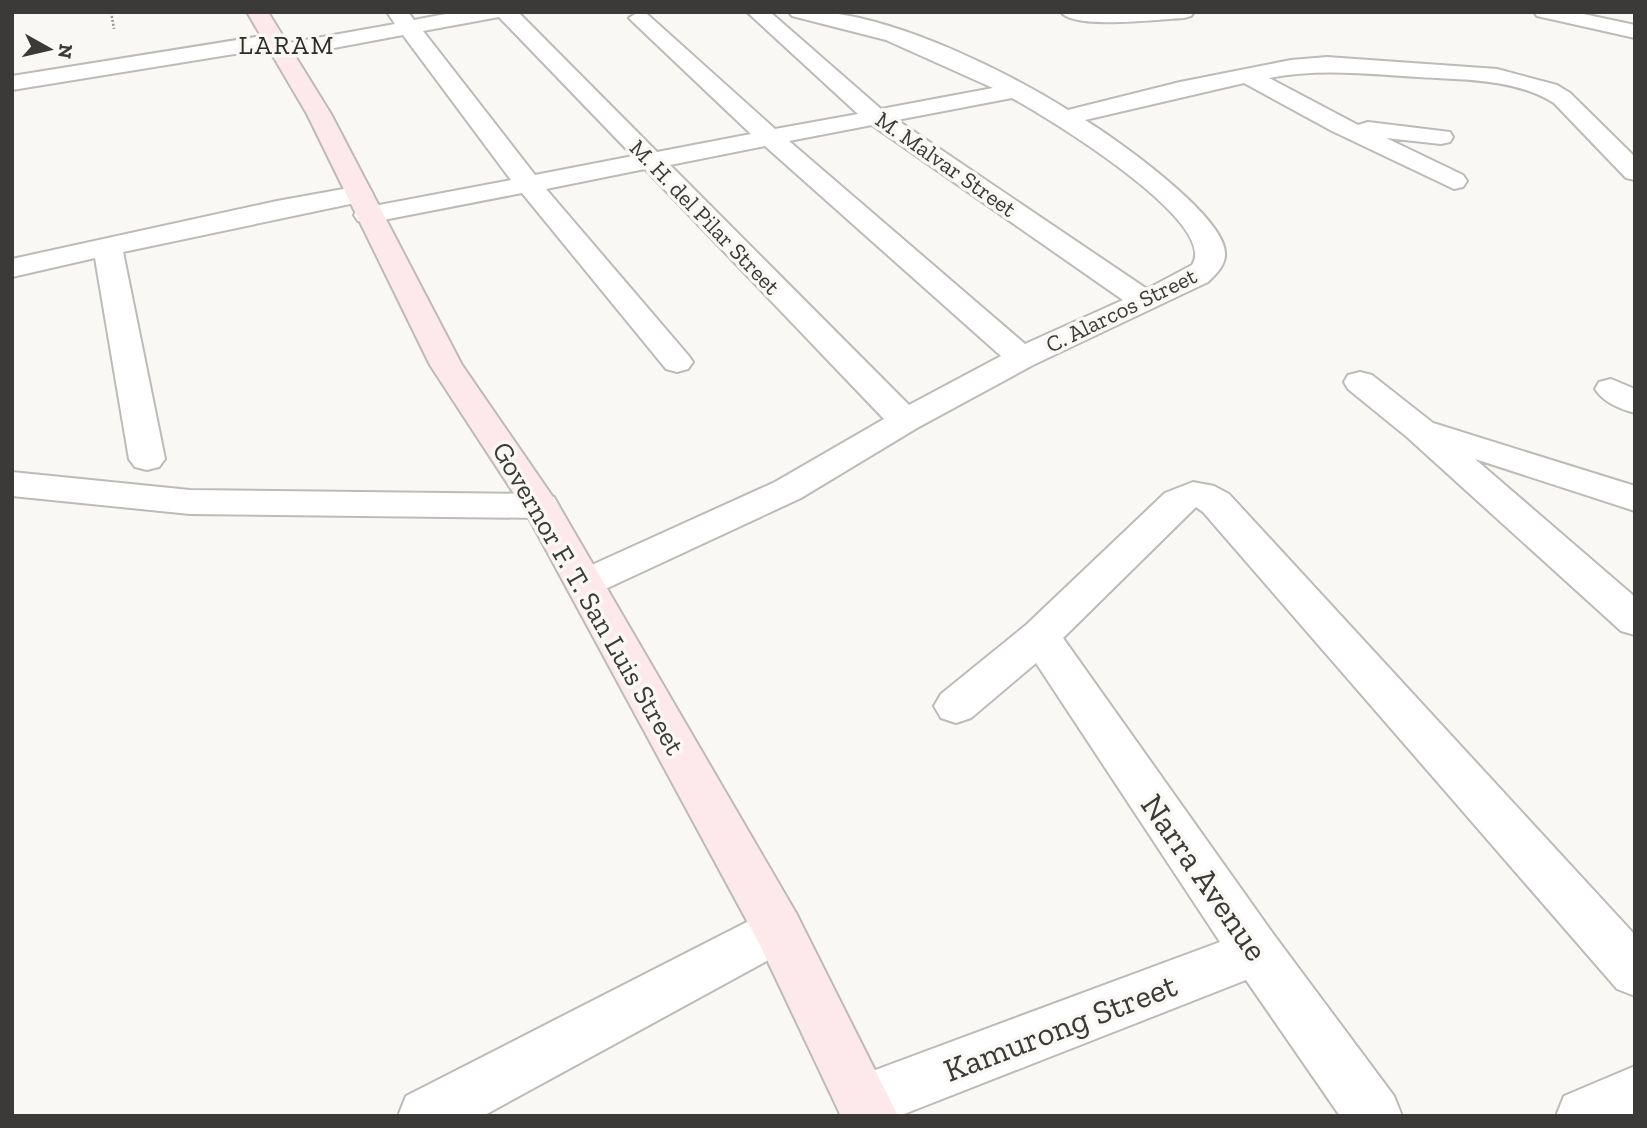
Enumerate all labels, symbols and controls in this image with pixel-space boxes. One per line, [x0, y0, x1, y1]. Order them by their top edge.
north arrow [14, 14, 84, 84]
district label: LARAM [239, 29, 335, 61]
text: N [53, 43, 78, 60]
street label: M. Malvar Street [870, 105, 1022, 223]
street label: M. H. del Pilar Street [624, 134, 786, 301]
street label: C. Alarcos Street [1041, 261, 1201, 359]
street label: Governor F. T. San Luis Street [485, 436, 692, 761]
street label: Narra Avenue [1133, 787, 1276, 968]
street label: Kamurong Street [938, 965, 1183, 1090]

